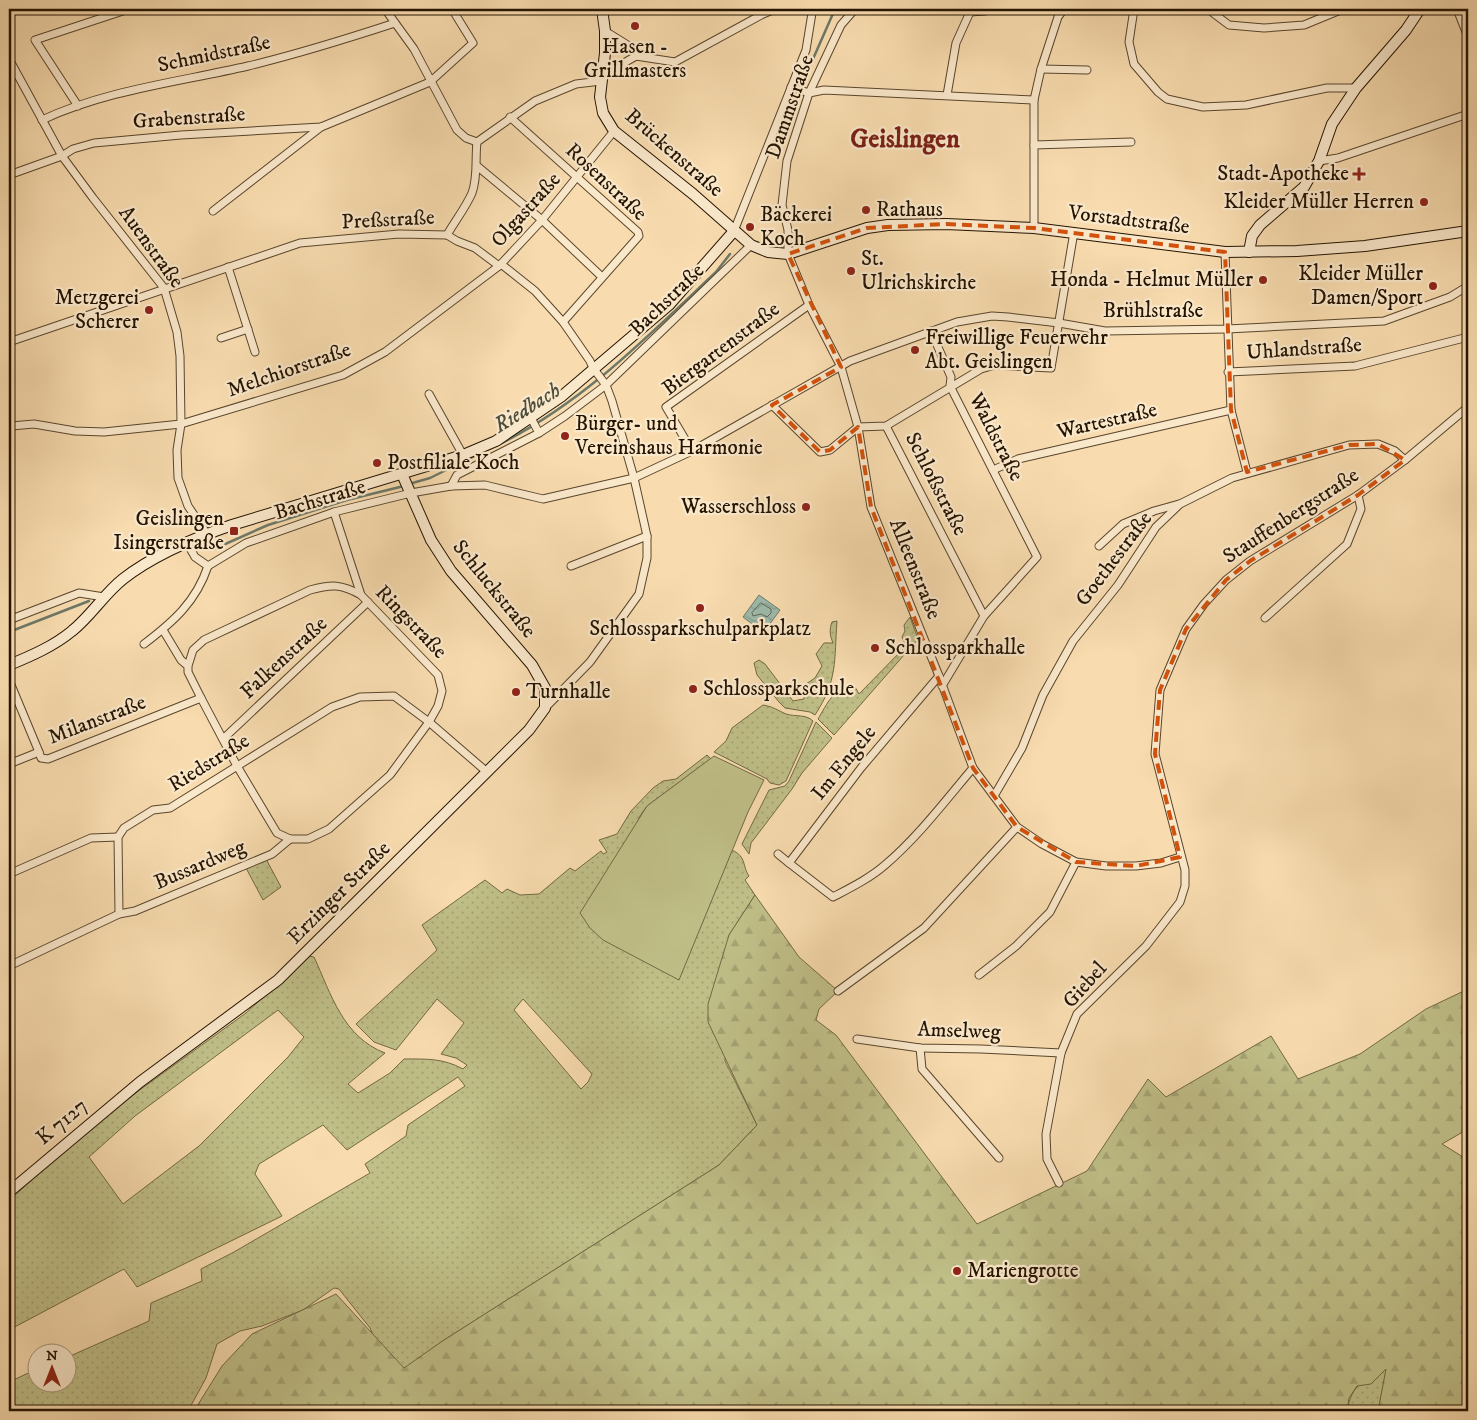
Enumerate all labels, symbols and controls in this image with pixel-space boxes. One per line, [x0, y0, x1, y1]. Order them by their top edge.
marker: Hasen - Grillmasters [629, 20, 641, 32]
street label: Schmidstraße [155, 29, 273, 79]
place label: Hasen - Grillmasters [584, 34, 686, 84]
street label: Dammstraße [760, 51, 820, 162]
street label: Grabenstraße [132, 101, 246, 135]
street label: Brückenstraße [619, 103, 729, 203]
district label: Geislingen [850, 123, 960, 156]
street label: Rosenstraße [560, 137, 653, 227]
place label: Stadt-Apotheke [1217, 161, 1349, 187]
street label: Olgastraße [486, 167, 567, 253]
marker: Stadt-Apotheke [1353, 168, 1365, 180]
place label: Kleider Müller Herren [1223, 189, 1414, 215]
marker: Kleider Müller Herren [1418, 196, 1430, 208]
place label: Rathaus [876, 197, 943, 223]
street label: Vorstadtstraße [1066, 200, 1191, 240]
street label: Auenstraße [113, 201, 190, 293]
place label: Bäckerei Koch [760, 202, 832, 252]
marker: Rathaus [860, 204, 872, 216]
street label: Preßstraße [341, 205, 436, 235]
marker: Bäckerei Koch [744, 221, 756, 233]
place label: St. Ulrichskirche [861, 246, 976, 296]
street label: Bachstraße [624, 258, 710, 342]
place label: Kleider Müller Damen/Sport [1298, 261, 1423, 311]
marker: St. Ulrichskirche [845, 265, 857, 277]
place label: Honda - Helmut Müller [1050, 267, 1253, 293]
marker: Honda - Helmut Müller [1257, 274, 1269, 286]
marker: Kleider Müller Damen/Sport [1427, 280, 1439, 292]
place label: Metzgerei Scherer [55, 285, 139, 335]
street label: Biergartenstraße [657, 296, 785, 402]
street label: Brühlstraße [1103, 298, 1203, 324]
marker: Metzgerei Scherer [143, 304, 155, 316]
place label: Freiwillige Feuerwehr Abt. Geislingen [925, 325, 1108, 375]
street label: Uhlandstraße [1245, 332, 1363, 366]
street label: Melchiorstraße [224, 337, 355, 403]
marker: Freiwillige Feuerwehr Abt. Geislingen [909, 344, 921, 356]
water label: Riedbach [488, 377, 566, 440]
street label: Waldstraße [962, 388, 1029, 486]
street label: Wartestraße [1053, 397, 1160, 445]
place label: Bürger- und Vereinshaus Harmonie [574, 411, 763, 461]
street label: Schloßstraße [899, 428, 973, 540]
marker: Bürger- und Vereinshaus Harmonie [559, 430, 571, 442]
place label: Postfiliale Koch [387, 450, 519, 476]
marker: Postfiliale Koch [371, 457, 383, 469]
street label: Stauffenbergstraße [1218, 462, 1364, 570]
street label: Bachstraße [271, 474, 369, 526]
place label: Wasserschloss [680, 494, 796, 520]
marker: Wasserschloss [800, 501, 812, 513]
place label: Geislingen Isingerstraße [113, 506, 224, 556]
street label: Goethestraße [1070, 506, 1158, 611]
street label: Alleenstraße [883, 515, 947, 623]
marker: Geislingen Isingerstraße [228, 525, 240, 537]
street label: Schluckstraße [447, 535, 542, 644]
street label: Ringstraße [370, 580, 453, 664]
marker: Schlossparkschulparkplatz [694, 602, 706, 614]
street label: Falkenstraße [235, 611, 333, 705]
place label: Schlossparkschulparkplatz [589, 616, 811, 642]
place label: Schlossparkhalle [885, 635, 1026, 661]
marker: Schlossparkhalle [869, 642, 881, 654]
place label: Schlossparkschule [703, 676, 854, 702]
place label: Turnhalle [526, 679, 611, 705]
marker: Schlossparkschule [687, 683, 699, 695]
marker: Turnhalle [510, 686, 522, 698]
street label: Milanstraße [44, 689, 150, 751]
street label: Im Engele [806, 720, 882, 806]
street label: Riedstraße [164, 728, 254, 798]
street label: Bussardweg [150, 834, 250, 896]
street label: Erzinger Straße [282, 836, 396, 950]
street label: Giebel [1057, 956, 1113, 1014]
street label: Amselweg [917, 1017, 1002, 1045]
street label: K 7127 [31, 1093, 93, 1151]
place label: Mariengrotte [967, 1258, 1079, 1284]
marker: Mariengrotte [951, 1265, 963, 1277]
north arrow [28, 1342, 78, 1392]
text: N [46, 1347, 58, 1365]

